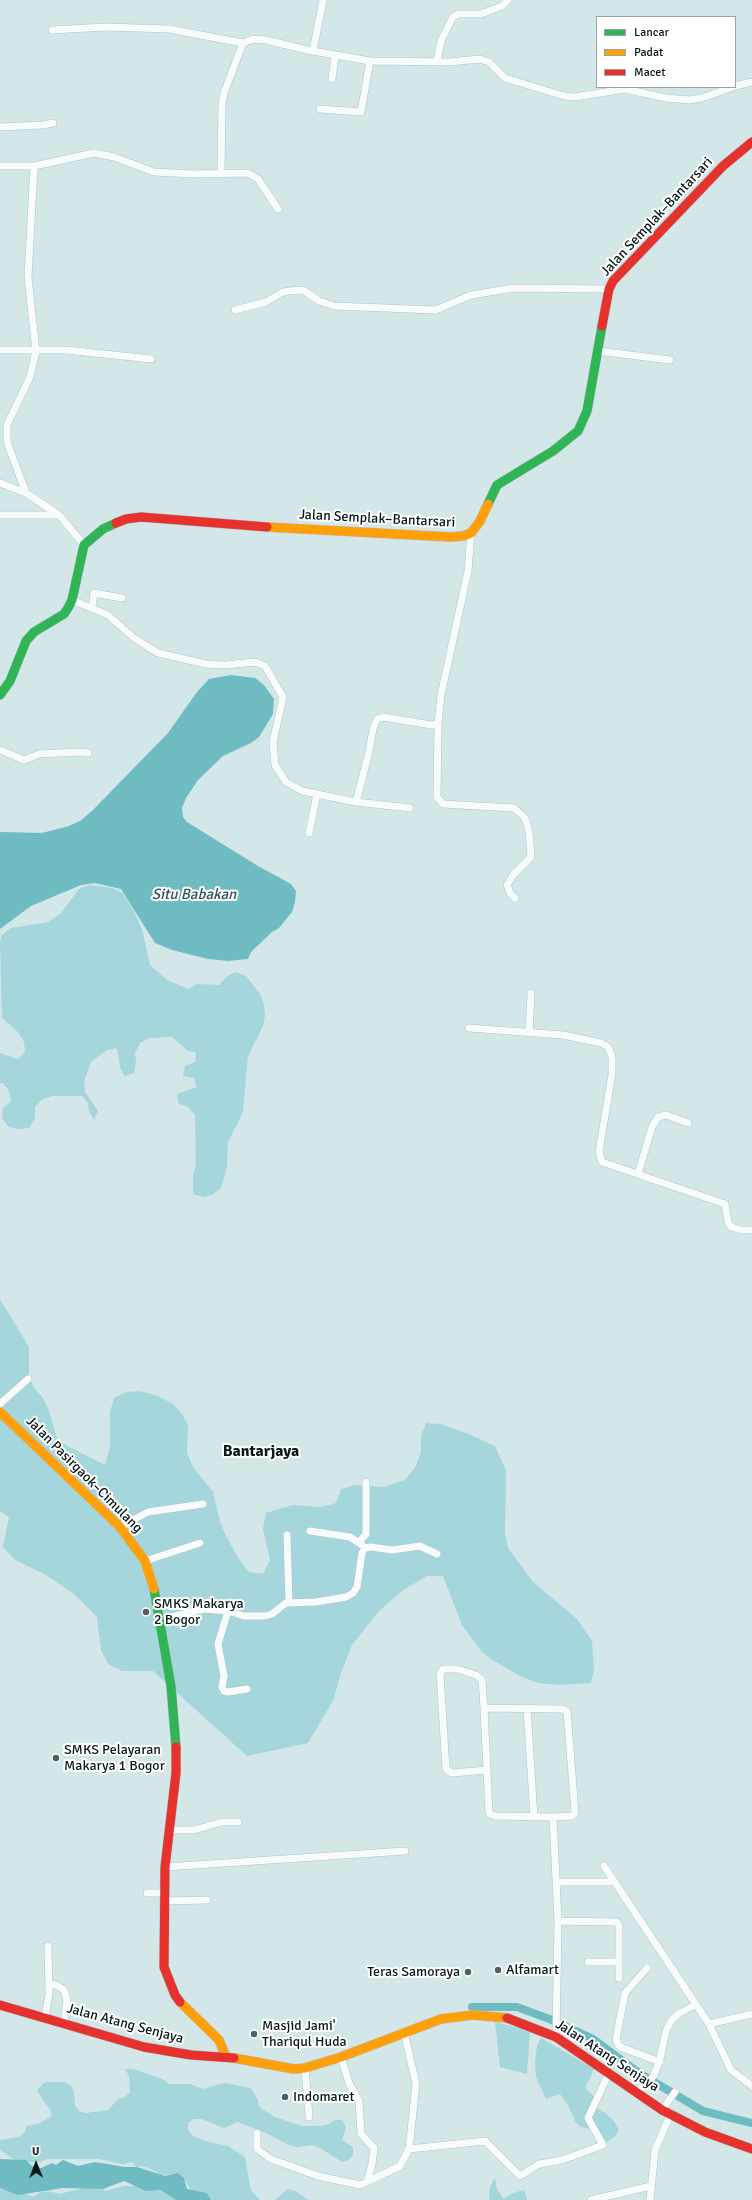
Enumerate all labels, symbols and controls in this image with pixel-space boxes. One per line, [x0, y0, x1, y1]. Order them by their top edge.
legend [596, 16, 736, 88]
text: Lancar [634, 25, 669, 40]
text: Padat [634, 45, 663, 60]
text: Macet [634, 65, 666, 80]
street label: Jalan Semplak–Bantarsari [598, 154, 716, 280]
street label: Jalan Semplak–Bantarsari [298, 507, 456, 531]
water label: Situ Babakan [152, 886, 236, 904]
street label: Jalan Pasirgaok–Cimulang [22, 1413, 146, 1537]
district label: Bantarjaya [223, 1442, 299, 1462]
place label: SMKS Makarya 2 Bogor [154, 1596, 244, 1628]
marker: SMKS Makarya 2 Bogor [141, 1607, 151, 1617]
place label: SMKS Pelayaran Makarya 1 Bogor [64, 1742, 165, 1774]
marker: SMKS Pelayaran Makarya 1 Bogor [51, 1753, 61, 1763]
place label: Alfamart [506, 1962, 559, 1978]
place label: Teras Samoraya [367, 1964, 460, 1980]
marker: Alfamart [493, 1965, 503, 1975]
marker: Teras Samoraya [463, 1967, 473, 1977]
street label: Jalan Atang Senjaya [65, 2000, 185, 2048]
street label: Jalan Atang Senjaya [552, 2016, 662, 2096]
place label: Masjid Jami' Thariqul Huda [262, 2018, 347, 2050]
marker: Masjid Jami' Thariqul Huda [249, 2029, 259, 2039]
place label: Indomaret [293, 2089, 354, 2105]
marker: Indomaret [280, 2092, 290, 2102]
north arrow [16, 2144, 56, 2184]
text: U [32, 2145, 40, 2158]

